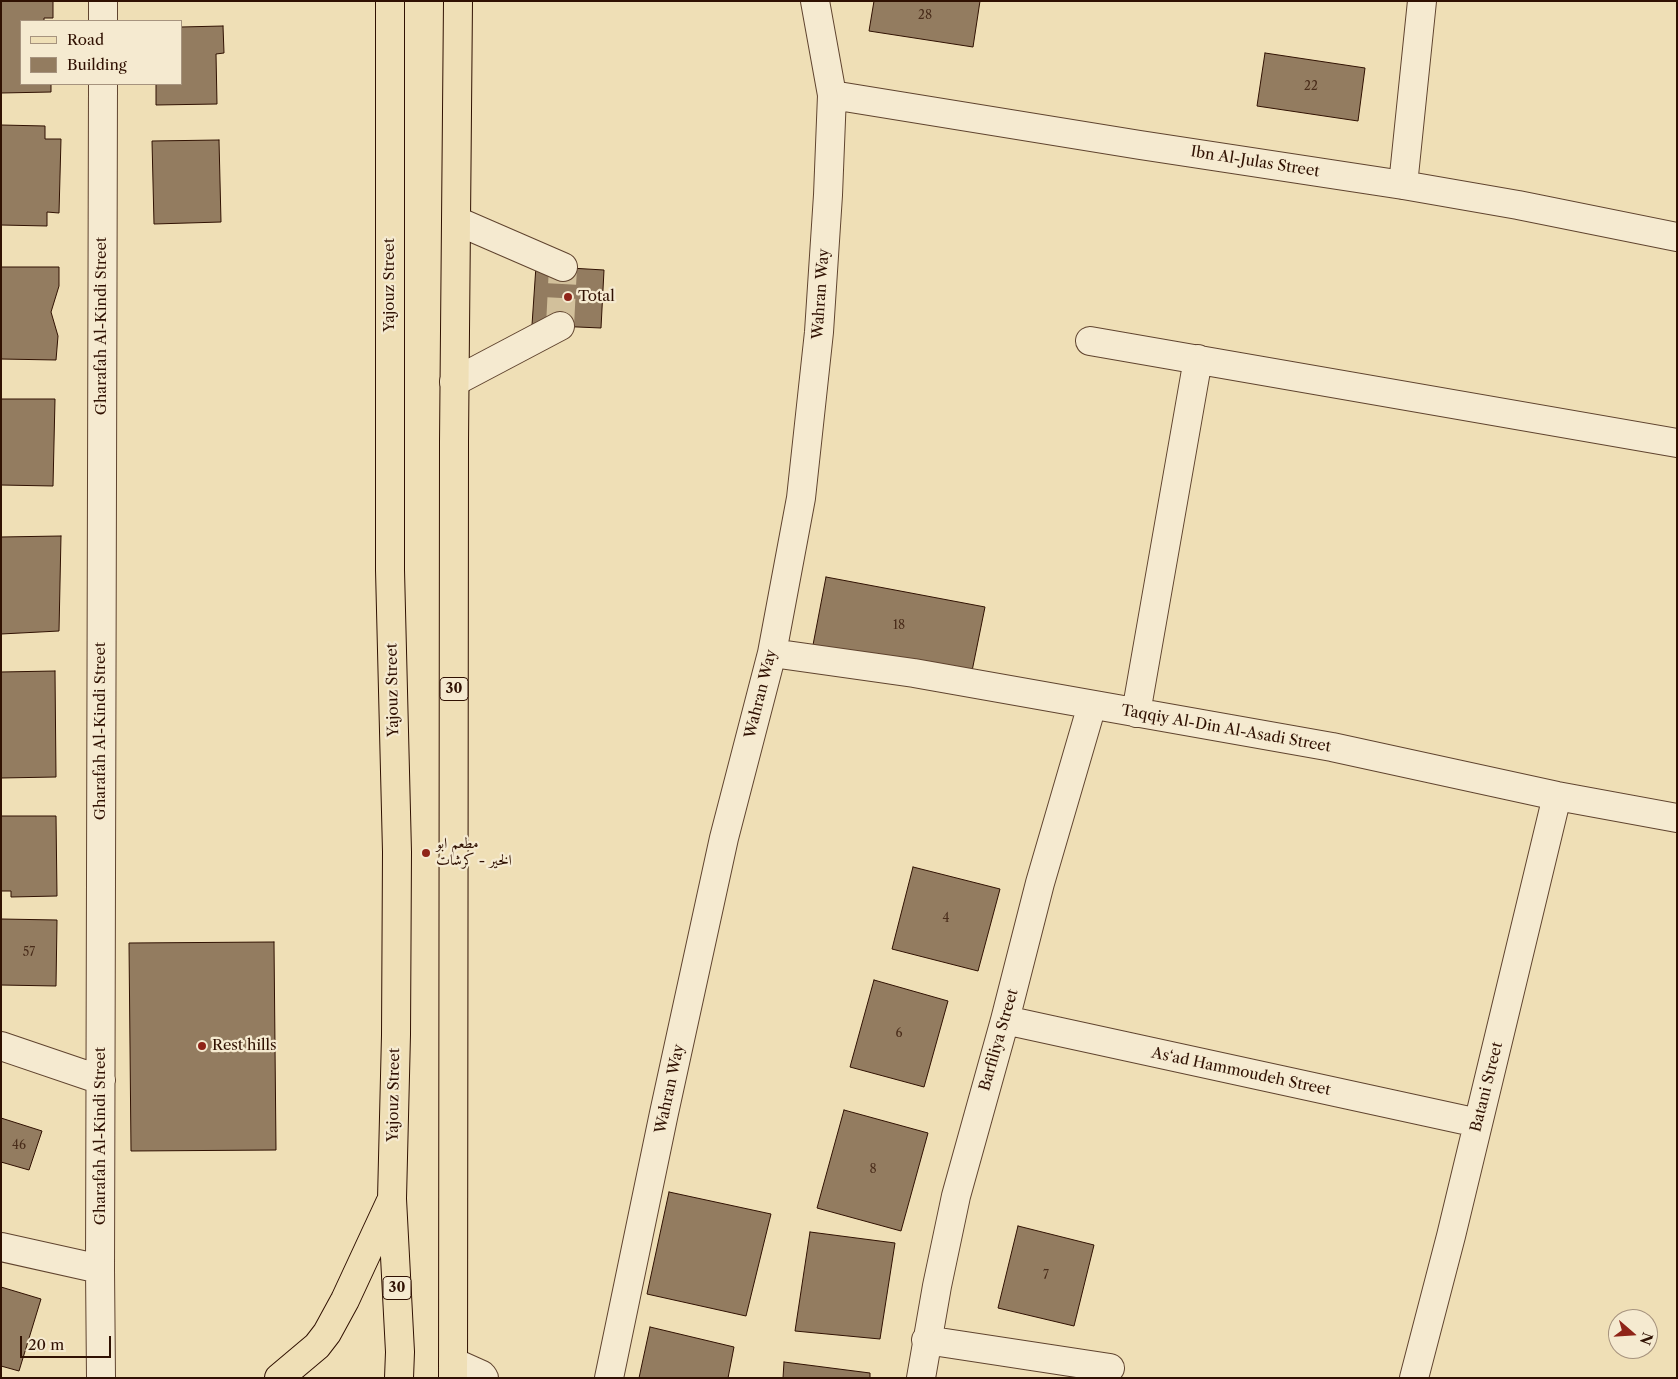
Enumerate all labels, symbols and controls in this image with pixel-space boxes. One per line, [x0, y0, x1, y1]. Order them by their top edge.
house number: 28 [918, 9, 932, 23]
legend [20, 20, 182, 85]
text: Road [67, 30, 104, 49]
text: Building [67, 55, 127, 74]
house number: 22 [1304, 80, 1318, 94]
street label: Ibn Al-Julas Street [1189, 143, 1321, 181]
street label: Gharafah Al-Kindi Street [93, 237, 111, 415]
street label: Yajouz Street [381, 238, 399, 332]
street label: Wahran Way [809, 248, 833, 340]
place label: Total [578, 288, 615, 306]
marker: Total [562, 291, 574, 303]
house number: 18 [893, 619, 905, 633]
street label: Gharafah Al-Kindi Street [92, 642, 110, 820]
street label: Yajouz Street [383, 643, 403, 737]
street label: Wahran Way [741, 648, 781, 740]
road number: 30 [440, 678, 468, 701]
street label: Taqqiy Al-Din Al-Asadi Street [1120, 702, 1332, 756]
place label: مطعم ابو الخير - كرشات [436, 835, 512, 870]
marker: مطعم ابو الخير - كرشات [420, 847, 432, 859]
house number: 4 [943, 912, 949, 926]
house number: 57 [23, 946, 35, 960]
street label: Barfiliya Street [976, 987, 1022, 1093]
house number: 6 [895, 1027, 903, 1041]
place label: Rest hills [212, 1037, 276, 1055]
marker: Rest hills [196, 1040, 208, 1052]
street label: Batani Street [1467, 1040, 1507, 1134]
street label: Wahran Way [652, 1043, 688, 1135]
street label: As‘ad Hammoudeh Street [1150, 1044, 1332, 1100]
street label: Gharafah Al-Kindi Street [92, 1047, 110, 1225]
street label: Yajouz Street [384, 1048, 404, 1142]
house number: 46 [12, 1139, 26, 1153]
house number: 8 [869, 1163, 877, 1177]
house number: 7 [1043, 1269, 1049, 1283]
road number: 30 [383, 1276, 411, 1300]
north arrow [1608, 1309, 1658, 1359]
scale bar [22, 1326, 114, 1358]
text: N [1636, 1330, 1657, 1347]
text: 20 m [28, 1335, 64, 1354]

